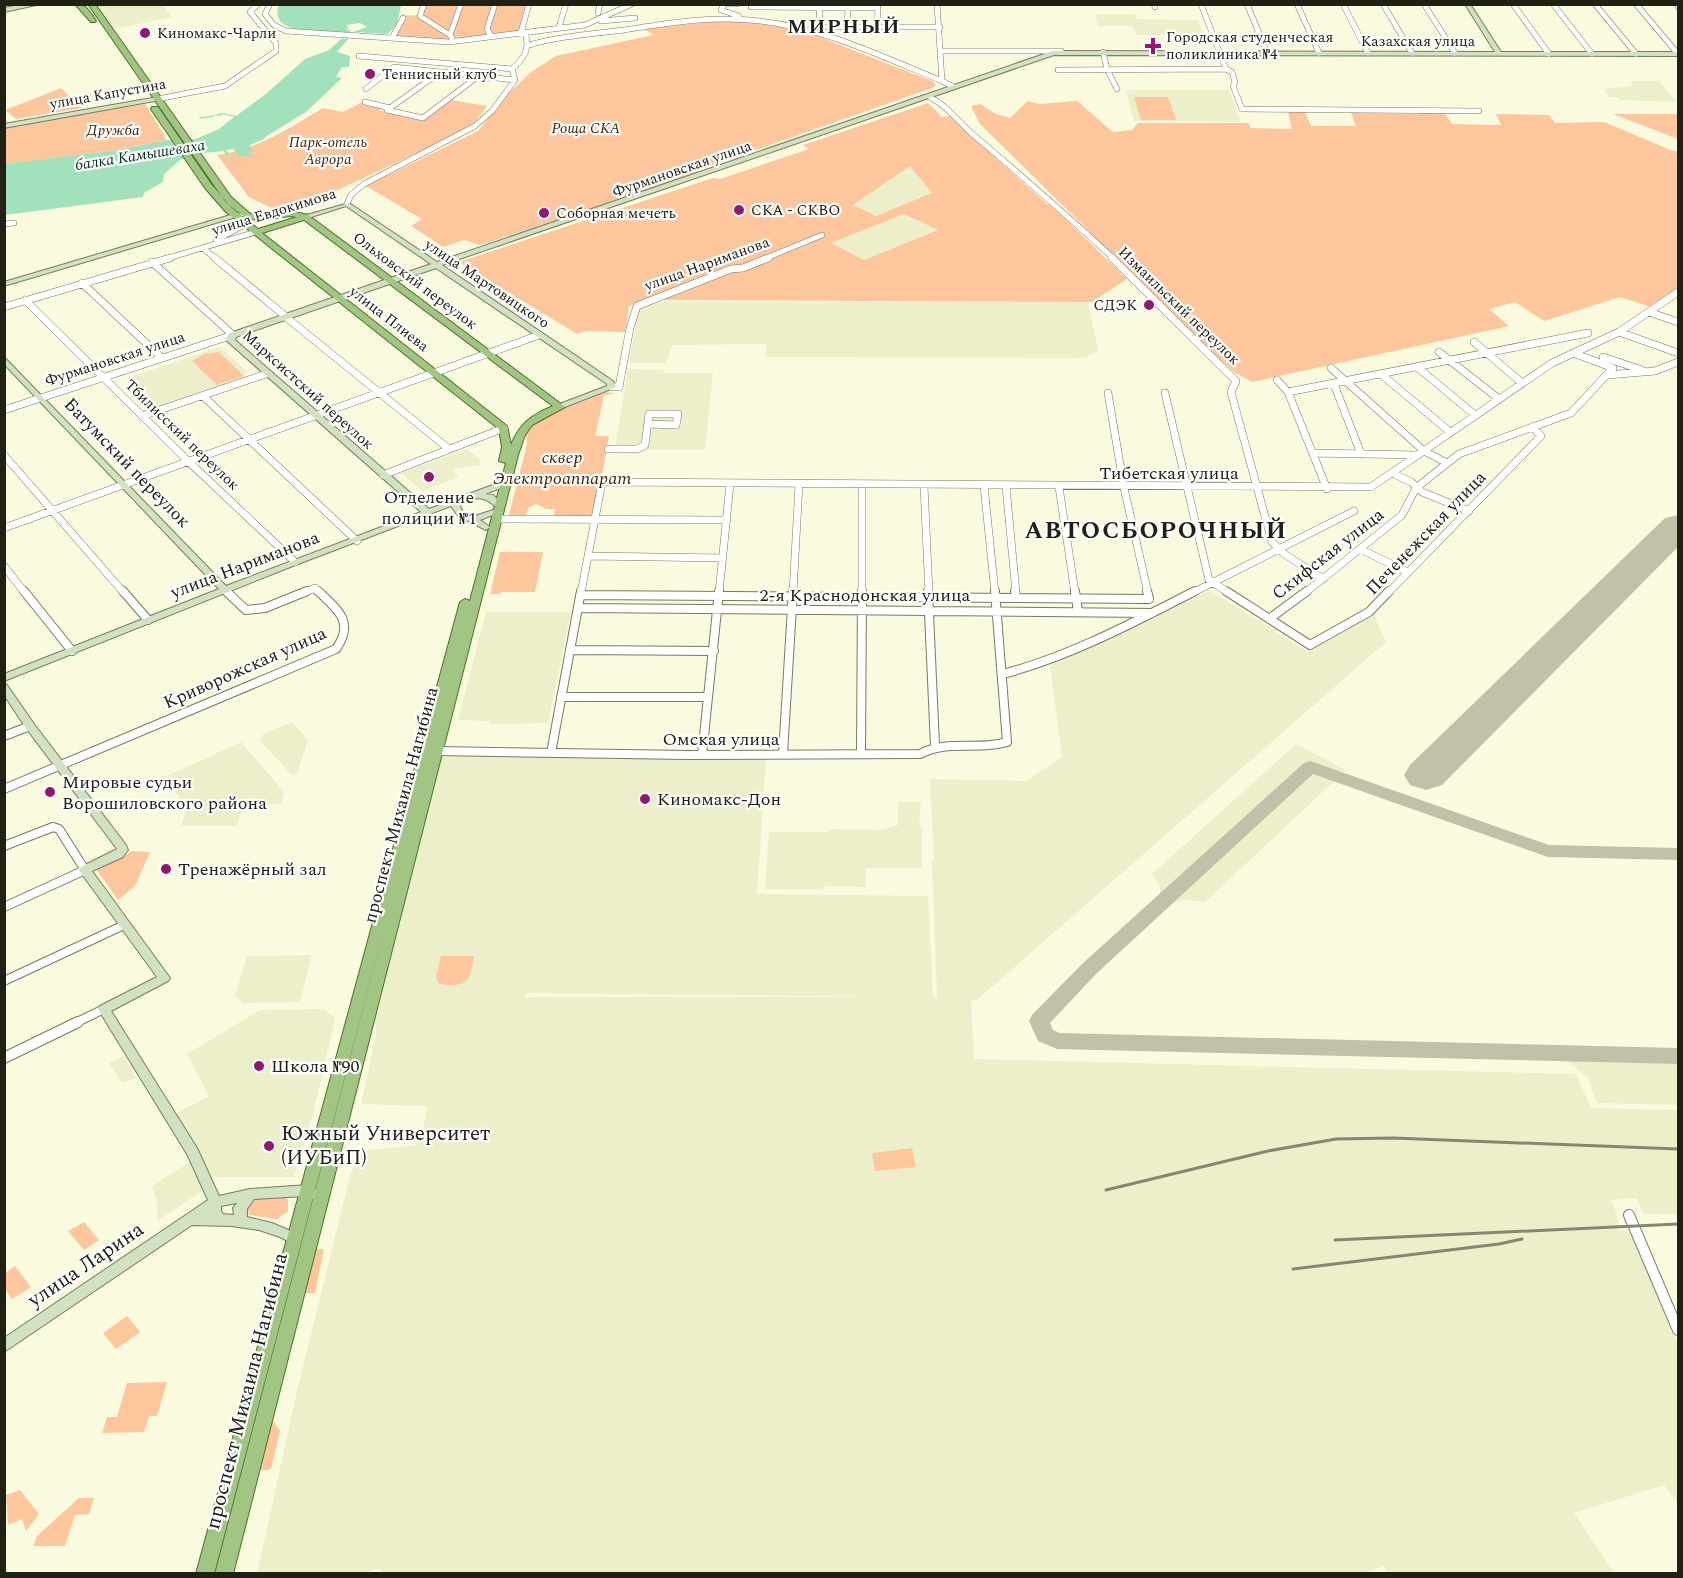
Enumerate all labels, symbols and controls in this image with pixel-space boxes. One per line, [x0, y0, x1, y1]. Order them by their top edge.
district label: МИРНЫЙ [787, 12, 901, 42]
place label: Киномакс-Чарли [157, 22, 276, 45]
marker: Киномакс-Чарли [138, 26, 152, 40]
place label: Городская студенческая поликлиника №4 [1166, 26, 1333, 66]
street label: Казахская улица [1361, 30, 1476, 53]
marker: Городская студенческая поликлиника №4 [1144, 37, 1162, 55]
place label: Теннисный клуб [382, 63, 497, 86]
marker: Теннисный клуб [363, 67, 377, 81]
street label: улица Капустина [47, 72, 169, 116]
park label: Роща СКА [552, 117, 620, 140]
park label: Дружба [85, 119, 140, 142]
park label: Парк-отель Аврора [289, 131, 367, 171]
water label: балка Камышеваха [73, 133, 207, 177]
street label: Фурмановская улица [609, 134, 755, 204]
street label: улица Евдокимова [208, 182, 340, 242]
place label: СКА - СКВО [751, 199, 840, 222]
place label: Соборная мечеть [556, 202, 676, 225]
marker: СКА - СКВО [732, 203, 746, 217]
marker: Соборная мечеть [537, 206, 551, 220]
street label: Ольховский переулок [348, 226, 482, 336]
street label: улица Нариманова [640, 230, 773, 298]
street label: улица Мартовицкого [419, 233, 554, 334]
street label: Измаильский переулок [1113, 241, 1245, 371]
street label: улица Плиева [343, 280, 434, 358]
place label: СДЭК [1093, 294, 1137, 317]
marker: СДЭК [1142, 298, 1156, 312]
street label: Фурмановская улица [42, 325, 189, 392]
street label: Марксистский переулок [237, 325, 379, 455]
street label: Тбилисский переулок [119, 374, 245, 496]
street label: Батумский переулок [57, 392, 197, 534]
park label: cквер Электроаппарат [493, 444, 631, 492]
street label: Тибетская улица [1099, 460, 1239, 487]
street label: Печенежская улица [1359, 465, 1493, 601]
marker: Отделение полиции №1 [422, 470, 436, 484]
place label: Отделение полиции №1 [381, 484, 477, 532]
street label: Скифская улица [1266, 501, 1390, 607]
district label: АВТОСБОРОЧНЫЙ [1024, 513, 1288, 549]
street label: улица Нариманова [166, 524, 324, 606]
street label: 2-я Краснодонская улица [760, 582, 971, 609]
street label: Криворожская улица [159, 620, 331, 716]
street label: проспект Михаила Нагибина [356, 684, 446, 926]
street label: Омская улица [662, 726, 780, 753]
place label: Мировые судьи Ворошиловского района [62, 769, 267, 817]
marker: Мировые судьи Ворошиловского района [43, 785, 57, 799]
place label: Киномакс-Дон [657, 786, 781, 813]
marker: Киномакс-Дон [638, 792, 652, 806]
place label: Тренажёрный зал [178, 856, 327, 883]
marker: Тренажёрный зал [159, 862, 173, 876]
place label: Школа №90 [271, 1053, 359, 1080]
marker: Школа №90 [252, 1059, 266, 1073]
place label: Южный Университет (ИУБиП) [281, 1118, 490, 1174]
marker: Южный Университет (ИУБиП) [262, 1139, 276, 1153]
street label: улица Ларина [20, 1214, 151, 1316]
street label: проспект Михаила Нагибина [197, 1248, 297, 1533]

